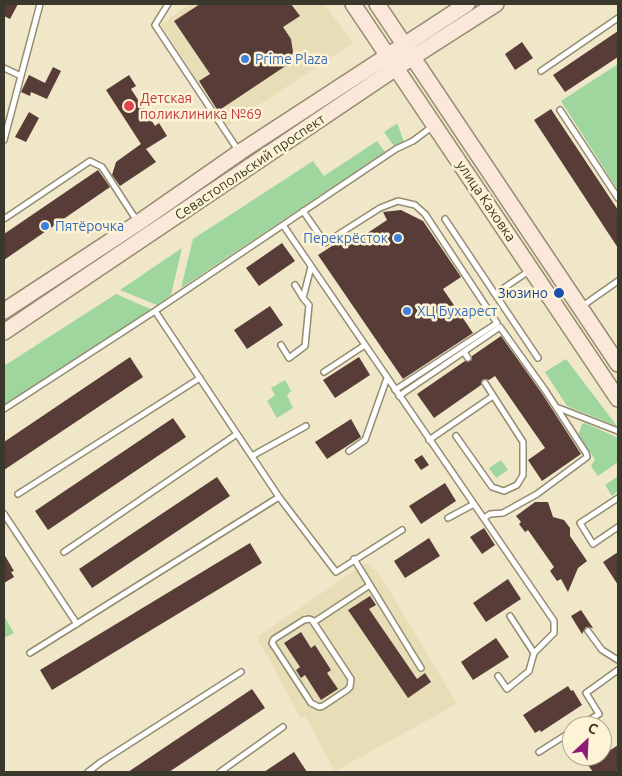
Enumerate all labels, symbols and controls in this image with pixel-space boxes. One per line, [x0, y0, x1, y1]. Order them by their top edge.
place label: Prime Plaza [255, 51, 328, 67]
marker: Prime Plaza [239, 53, 251, 65]
place label: Детская поликлиника №69 [140, 90, 262, 122]
marker: Детская поликлиника №69 [122, 99, 136, 113]
street label: Севастопольский проспект [172, 110, 328, 224]
street label: улица Каховка [453, 157, 519, 245]
place label: Пятёрочка [55, 218, 124, 234]
marker: Пятёрочка [39, 220, 51, 232]
place label: Перекрёсток [303, 230, 388, 246]
marker: Перекрёсток [392, 232, 404, 244]
place label: Зюзино [498, 285, 548, 301]
marker: Зюзино [552, 286, 566, 300]
place label: ХЦ Бухарест [417, 303, 497, 319]
marker: ХЦ Бухарест [401, 305, 413, 317]
north arrow [562, 716, 612, 766]
text: С [585, 719, 600, 737]

